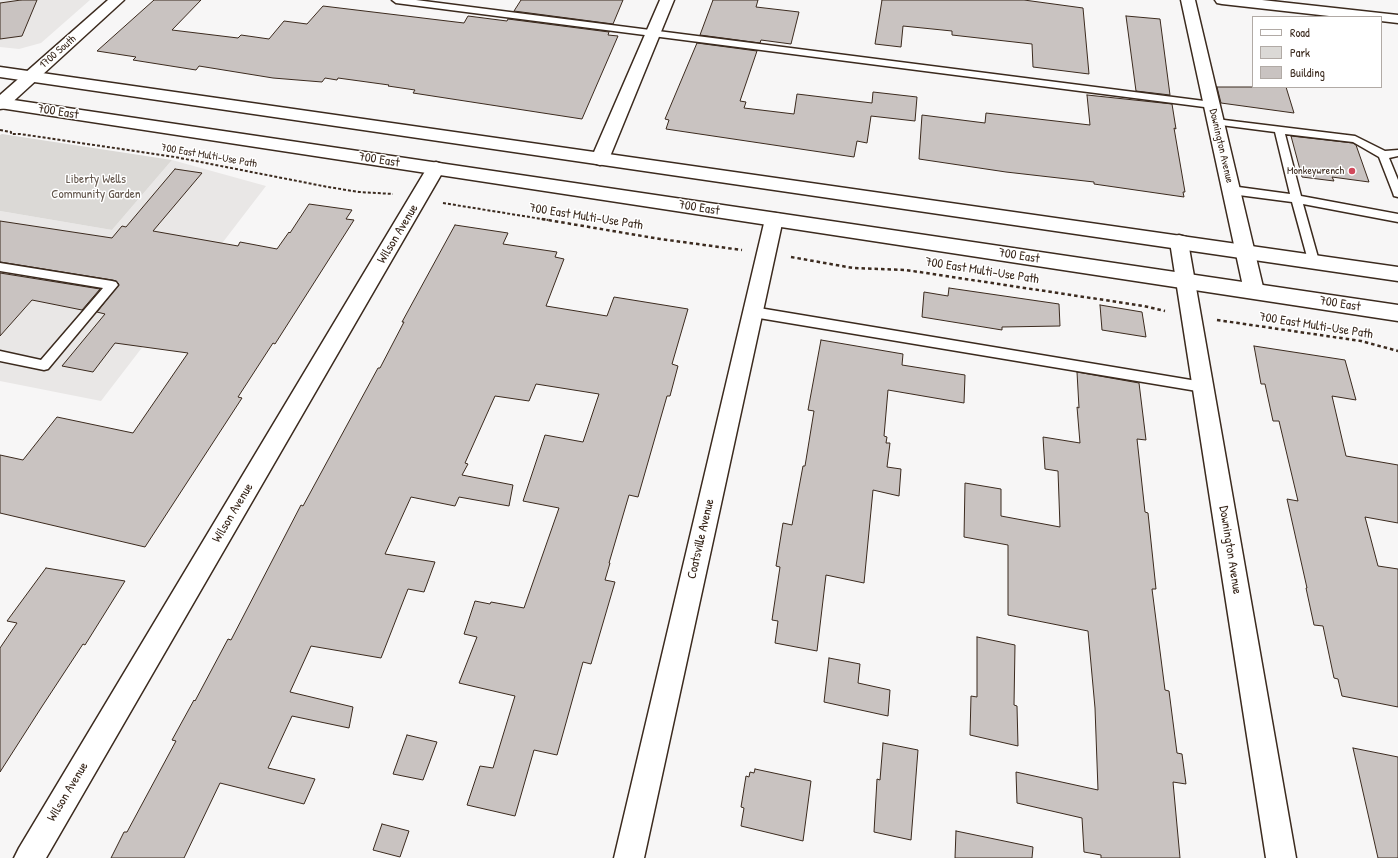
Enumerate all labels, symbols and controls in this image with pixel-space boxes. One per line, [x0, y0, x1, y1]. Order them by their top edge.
legend [1252, 16, 1382, 88]
text: Road [1290, 24, 1310, 41]
street label: 1700 South [37, 33, 79, 71]
text: Park [1290, 44, 1310, 61]
text: Building [1290, 64, 1325, 81]
street label: 700 East [36, 101, 80, 123]
street label: Downington Avenue [1206, 108, 1236, 184]
street label: 700 East Multi-Use Path [160, 141, 258, 171]
street label: 700 East [357, 149, 401, 171]
place label: Monkeywrench [1287, 164, 1344, 178]
marker: Monkeywrench [1347, 166, 1357, 176]
park label: Liberty Wells Community Garden [51, 172, 141, 203]
street label: 700 East [677, 197, 721, 219]
street label: 700 East Multi-Use Path [528, 200, 644, 234]
street label: Wilson Avenue [374, 202, 422, 266]
street label: 700 East [997, 245, 1041, 267]
street label: 700 East Multi-Use Path [924, 254, 1040, 288]
street label: 700 East [1318, 293, 1362, 315]
street label: 700 East Multi-Use Path [1258, 309, 1374, 343]
street label: Wilson Avenue [209, 481, 257, 545]
street label: Coatsville Avenue [684, 497, 718, 581]
street label: Downington Avenue [1215, 505, 1245, 595]
street label: Wilson Avenue [44, 760, 92, 824]

